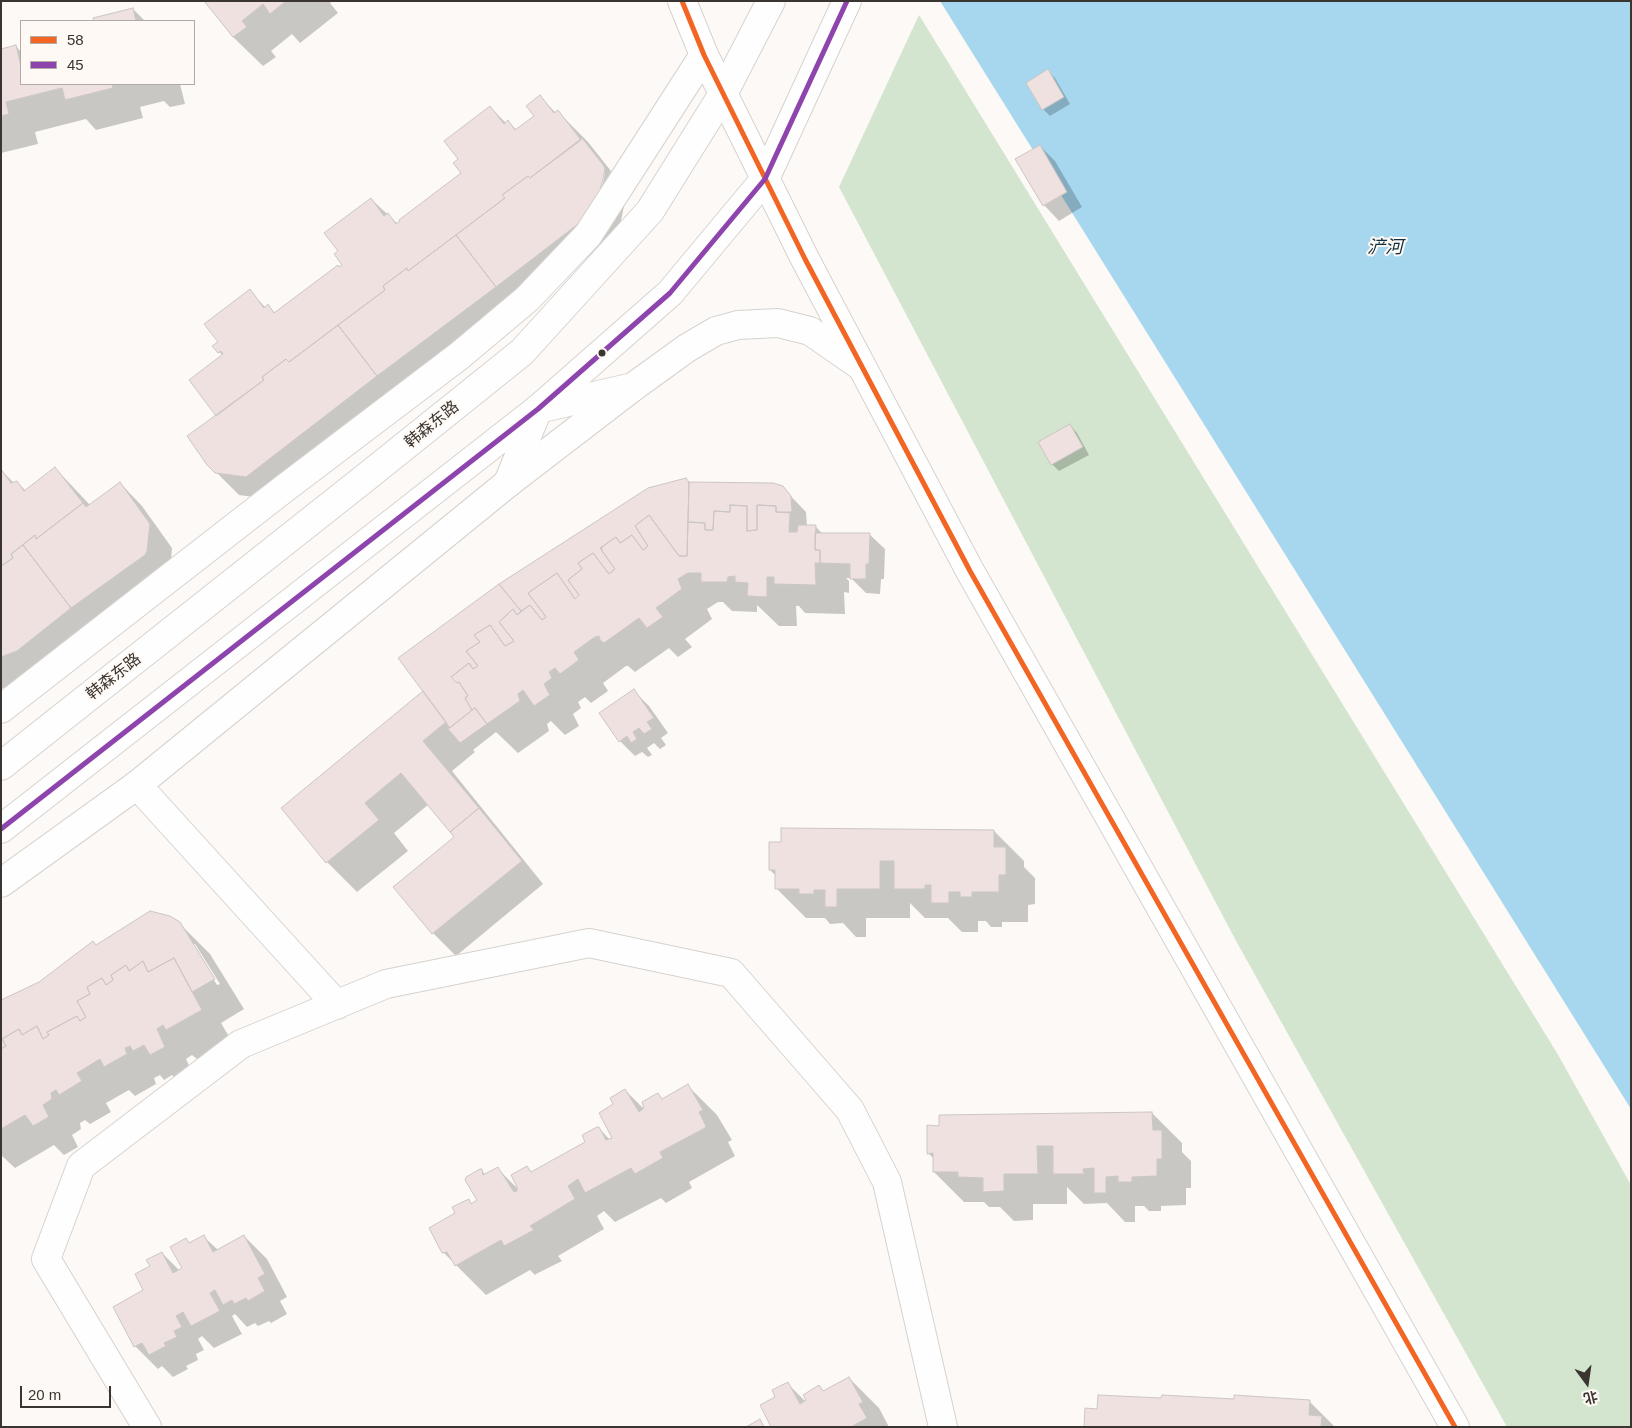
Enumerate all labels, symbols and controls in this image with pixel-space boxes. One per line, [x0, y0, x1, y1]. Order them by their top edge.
legend [20, 20, 195, 85]
text: 58 [67, 31, 84, 48]
text: 45 [67, 56, 84, 73]
water label: 浐河 [1367, 237, 1403, 259]
unlabelled marker [597, 348, 607, 358]
street label: 韩森东路 [401, 397, 463, 453]
street label: 韩森东路 [83, 650, 145, 704]
north arrow [1562, 1358, 1612, 1408]
scale bar [22, 1376, 114, 1408]
text: 20 m [28, 1386, 61, 1403]
text: 北 [1582, 1388, 1599, 1407]

